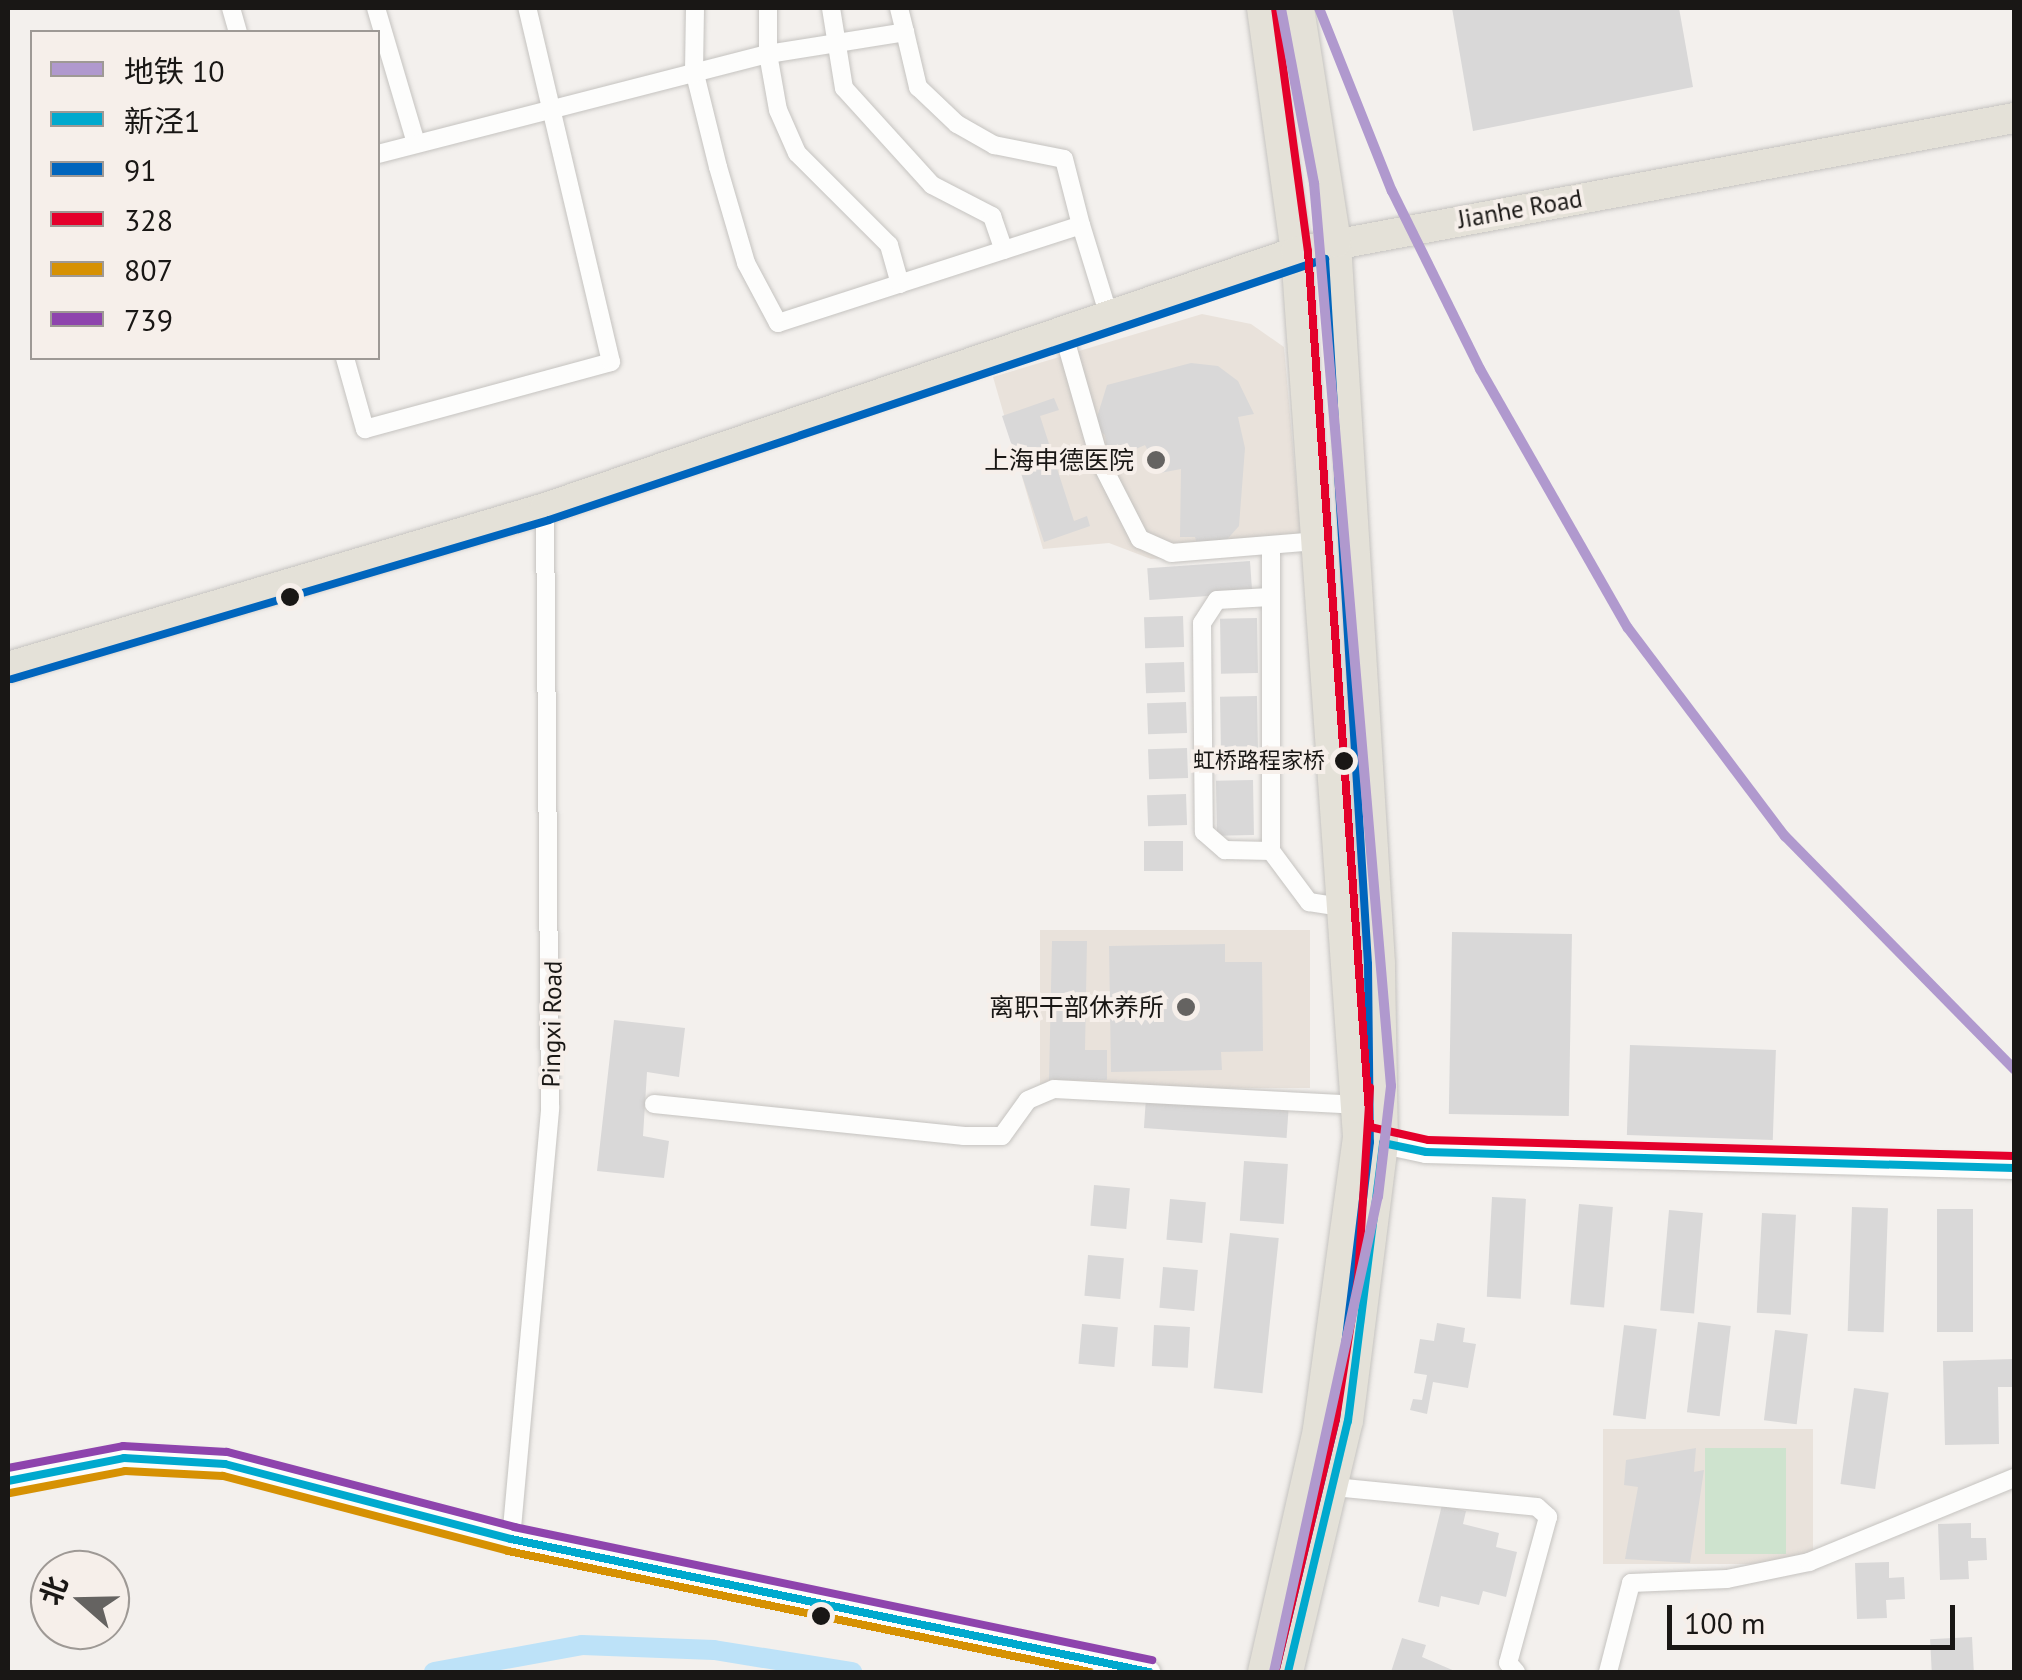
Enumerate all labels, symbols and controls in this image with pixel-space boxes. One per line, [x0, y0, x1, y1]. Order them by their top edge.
legend [30, 30, 380, 360]
text: 地铁 10 [124, 51, 225, 90]
text: 新泾1 [124, 101, 200, 140]
text: 91 [124, 150, 157, 189]
street label: Jianhe Road [1455, 183, 1585, 235]
text: 328 [124, 200, 173, 239]
text: 807 [124, 250, 173, 289]
text: 739 [124, 300, 173, 339]
place label: 上海申德医院 [984, 445, 1134, 475]
marker: 上海申德医院 [1143, 447, 1169, 473]
unlabelled marker [280, 587, 300, 607]
place label: 虹桥路程家桥 [1193, 748, 1325, 774]
marker: 虹桥路程家桥 [1334, 751, 1354, 771]
street label: Pingxi Road [536, 960, 568, 1088]
place label: 离职干部休养所 [989, 992, 1164, 1022]
marker: 离职干部休养所 [1173, 994, 1199, 1020]
north arrow [30, 1550, 130, 1650]
text: 北 [31, 1571, 75, 1610]
scale bar [1672, 1585, 1960, 1647]
text: 100 m [1684, 1603, 1765, 1642]
unlabelled marker [811, 1606, 831, 1626]

